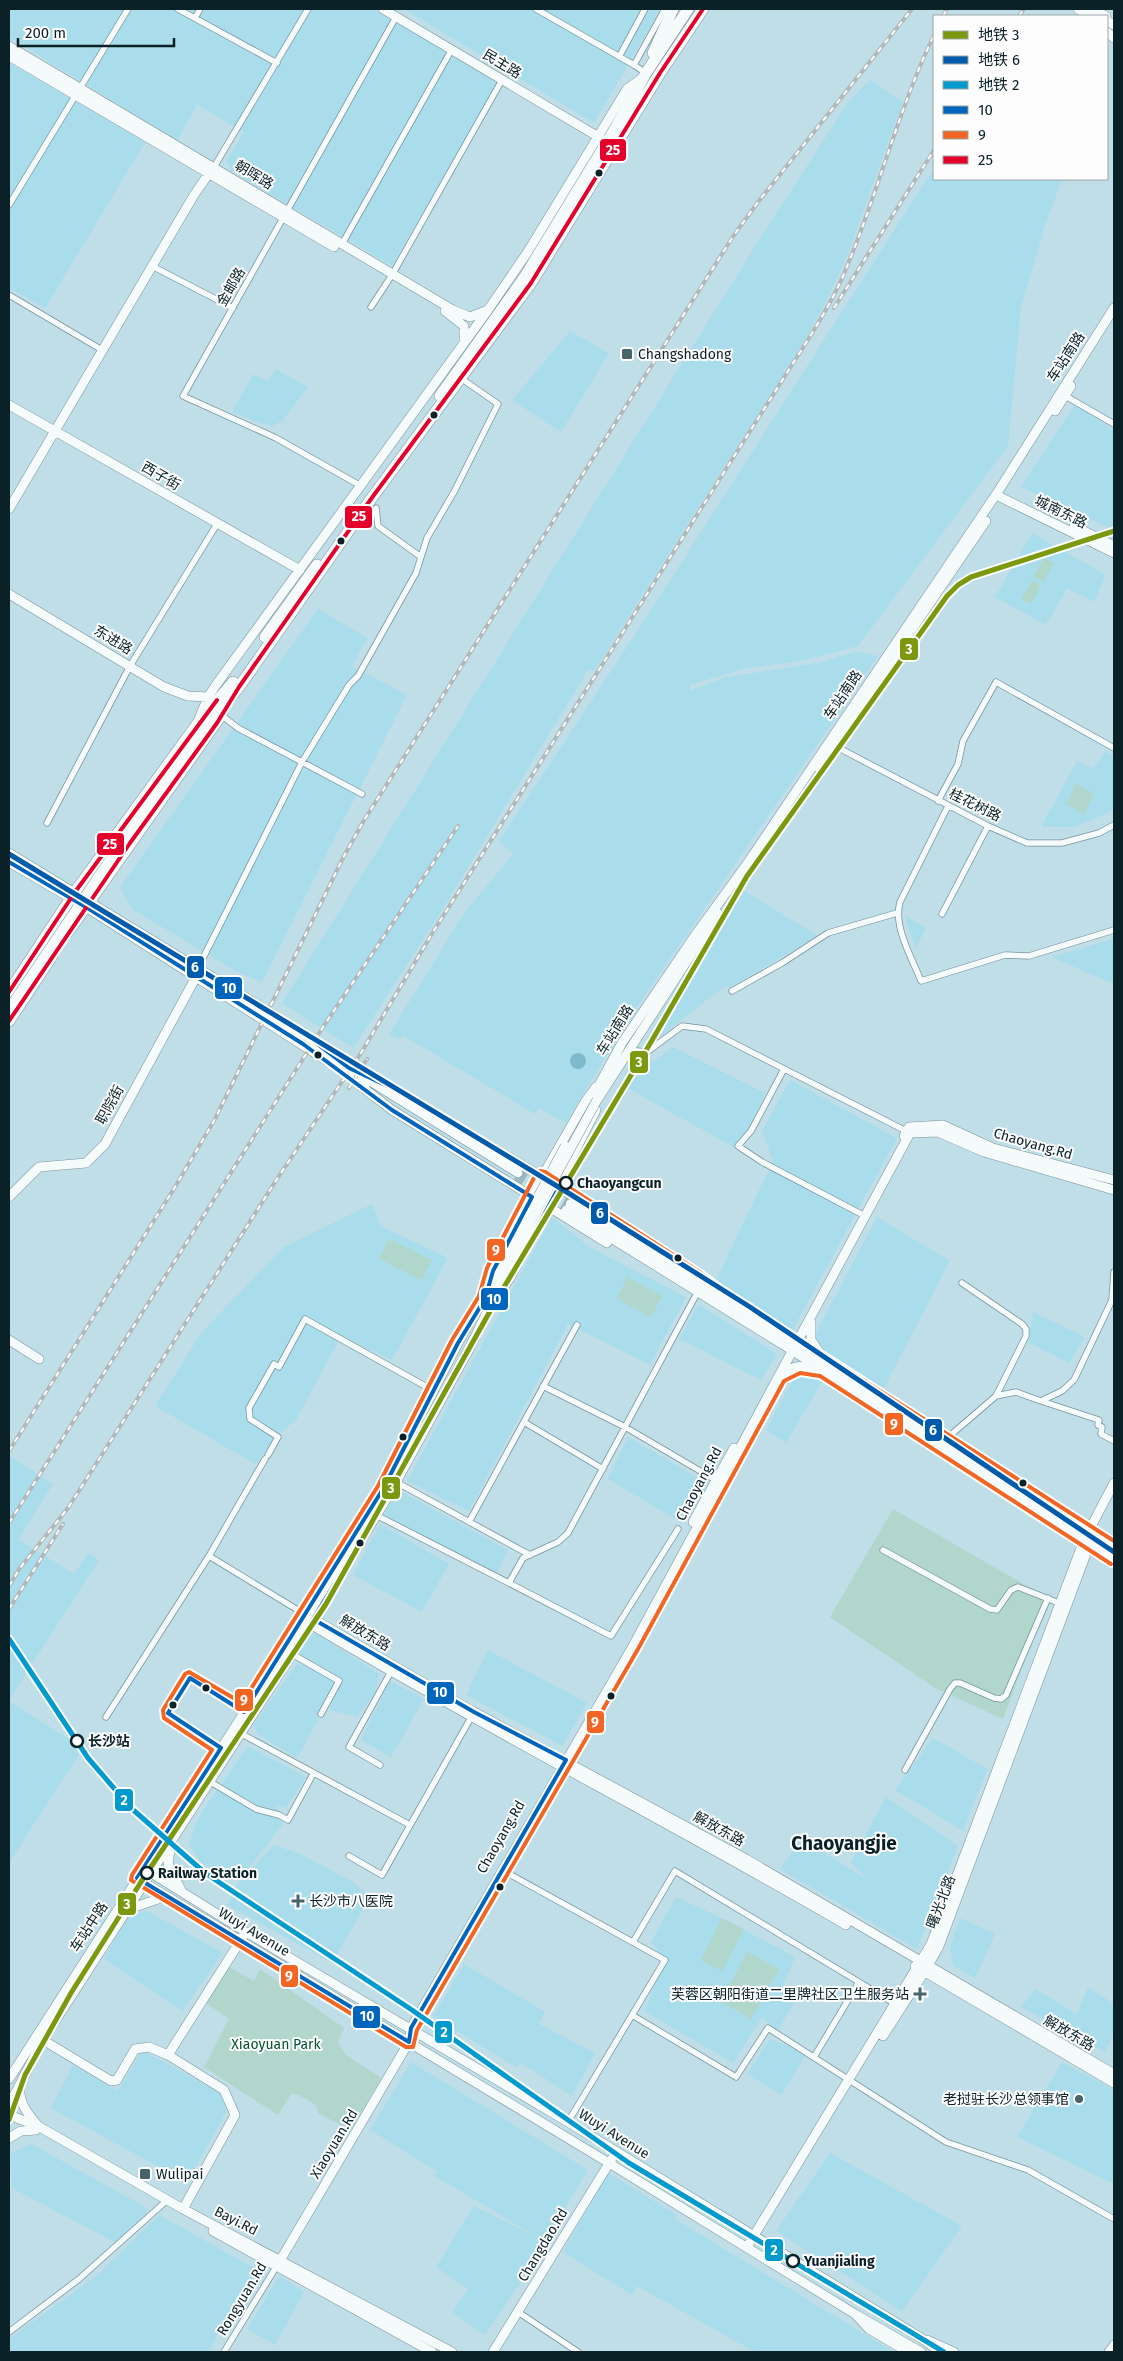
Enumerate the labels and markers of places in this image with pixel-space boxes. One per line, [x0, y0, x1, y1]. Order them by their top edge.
unlabelled marker [594, 168, 604, 178]
place label: Changshadong [638, 346, 732, 363]
marker: Changshadong [620, 347, 634, 361]
unlabelled marker [429, 410, 439, 420]
unlabelled marker [336, 536, 346, 546]
unlabelled marker [313, 1050, 323, 1060]
place label: Chaoyangcun [577, 1175, 661, 1192]
marker: Chaoyangcun [559, 1176, 573, 1190]
unlabelled marker [673, 1253, 683, 1263]
unlabelled marker [398, 1432, 408, 1442]
unlabelled marker [1018, 1478, 1028, 1488]
unlabelled marker [355, 1538, 365, 1548]
unlabelled marker [201, 1683, 211, 1693]
unlabelled marker [606, 1691, 616, 1701]
unlabelled marker [168, 1700, 178, 1710]
place label: 长沙站 [88, 1733, 130, 1750]
marker: 长沙站 [70, 1734, 84, 1748]
place label: Railway Station [158, 1865, 257, 1882]
marker: Railway Station [140, 1866, 154, 1880]
unlabelled marker [495, 1882, 505, 1892]
place label: 长沙市八医院 [309, 1893, 393, 1910]
marker: 长沙市八医院 [291, 1894, 305, 1908]
place label: 芙蓉区朝阳街道二里牌社区卫生服务站 [671, 1986, 909, 2003]
marker: 芙蓉区朝阳街道二里牌社区卫生服务站 [913, 1987, 927, 2001]
place label: 老挝驻长沙总领事馆 [943, 2091, 1069, 2108]
marker: 老挝驻长沙总领事馆 [1073, 2093, 1085, 2105]
place label: Wulipai [156, 2166, 203, 2183]
marker: Wulipai [138, 2167, 152, 2181]
place label: Yuanjialing [803, 2253, 875, 2270]
marker: Yuanjialing [786, 2254, 800, 2268]

